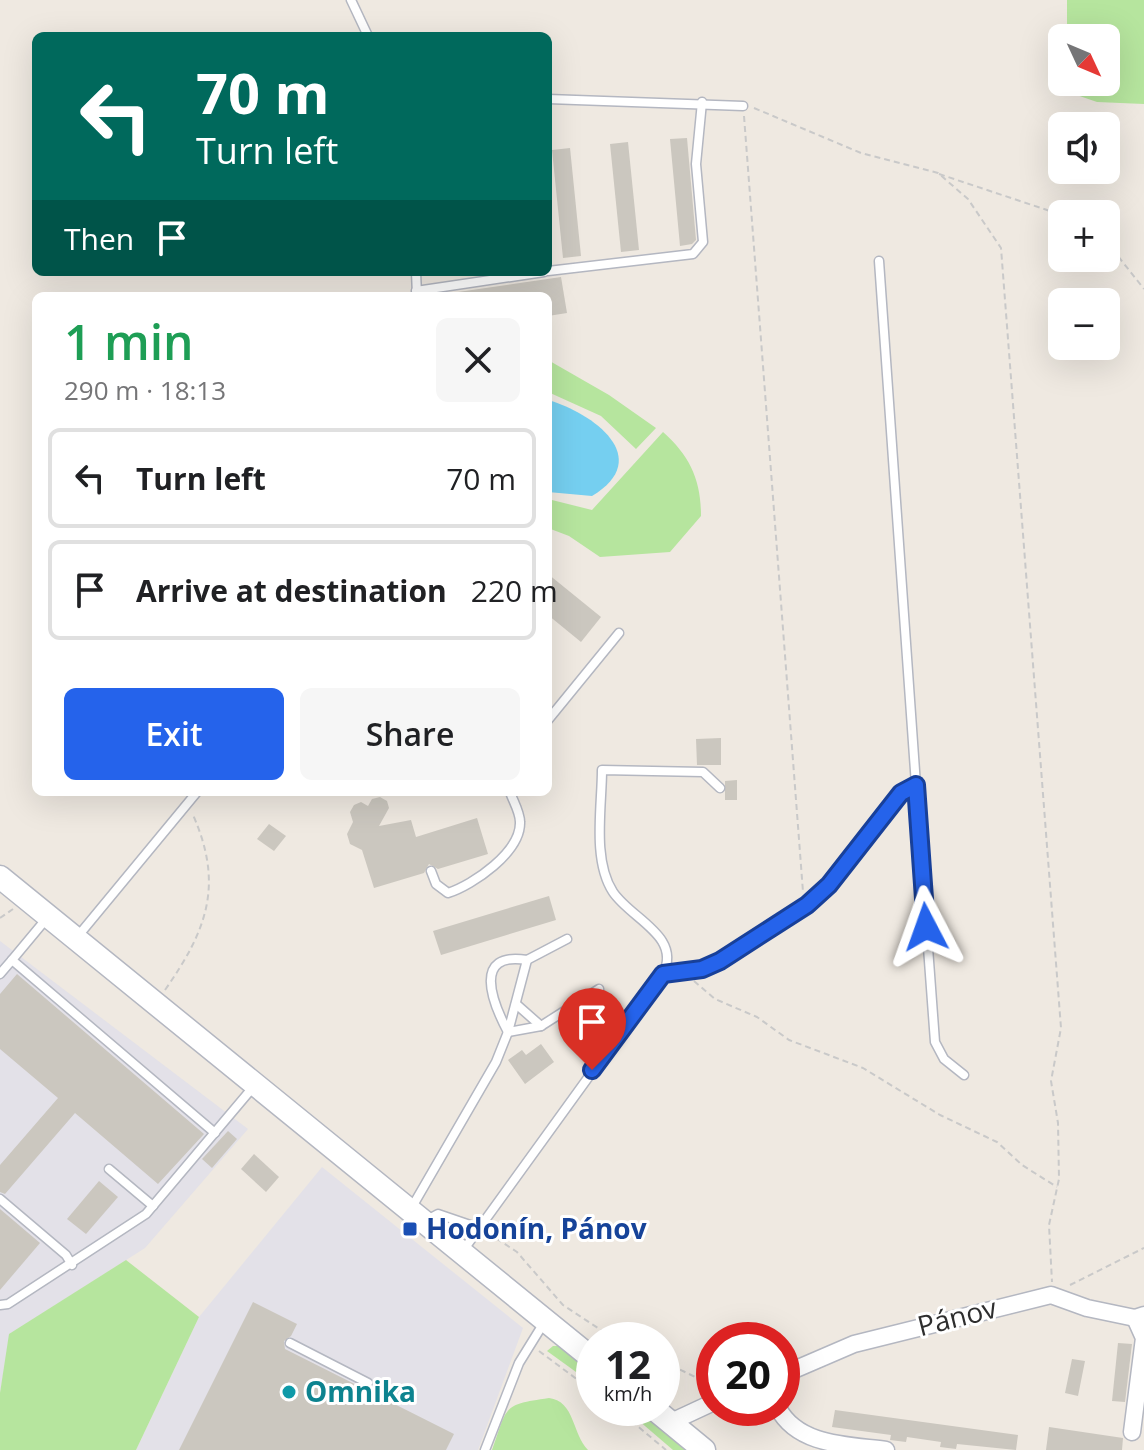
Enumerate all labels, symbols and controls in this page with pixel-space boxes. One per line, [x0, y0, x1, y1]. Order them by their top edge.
north arrow [1048, 24, 1120, 96]
map controls [1048, 24, 1120, 360]
text: 70 m [196, 54, 330, 130]
icon: left [64, 64, 168, 168]
button: sound [1048, 112, 1120, 184]
text: Turn left [196, 126, 338, 175]
button: + [1048, 200, 1120, 272]
icon: arrive [150, 216, 194, 260]
text: Then [64, 218, 134, 259]
button: − [1048, 288, 1120, 360]
text: 1 min [64, 309, 194, 374]
button: close [436, 318, 520, 402]
text: 290 m · 18:13 [64, 372, 226, 408]
icon: left [68, 456, 112, 500]
text: Turn left [136, 458, 266, 499]
text: 70 m [446, 458, 516, 499]
icon: arrive [68, 568, 112, 612]
text: Arrive at destination [136, 570, 447, 611]
text: 220 m [471, 570, 558, 611]
button: Exit [64, 688, 284, 780]
button: Share [300, 688, 520, 780]
position arrow [884, 885, 968, 969]
pin [558, 988, 626, 1070]
icon: arrive [570, 1000, 614, 1044]
place label: Hodonín, Pánov [426, 1209, 647, 1247]
marker: Hodonín, Pánov [401, 1220, 419, 1238]
street label: Pánov [913, 1288, 1000, 1344]
speed limit sign: 20 [696, 1322, 800, 1426]
text: 12 [605, 1336, 651, 1391]
place label: Omnika [305, 1372, 416, 1410]
text: km/h [604, 1380, 652, 1407]
marker: Omnika [280, 1383, 298, 1401]

